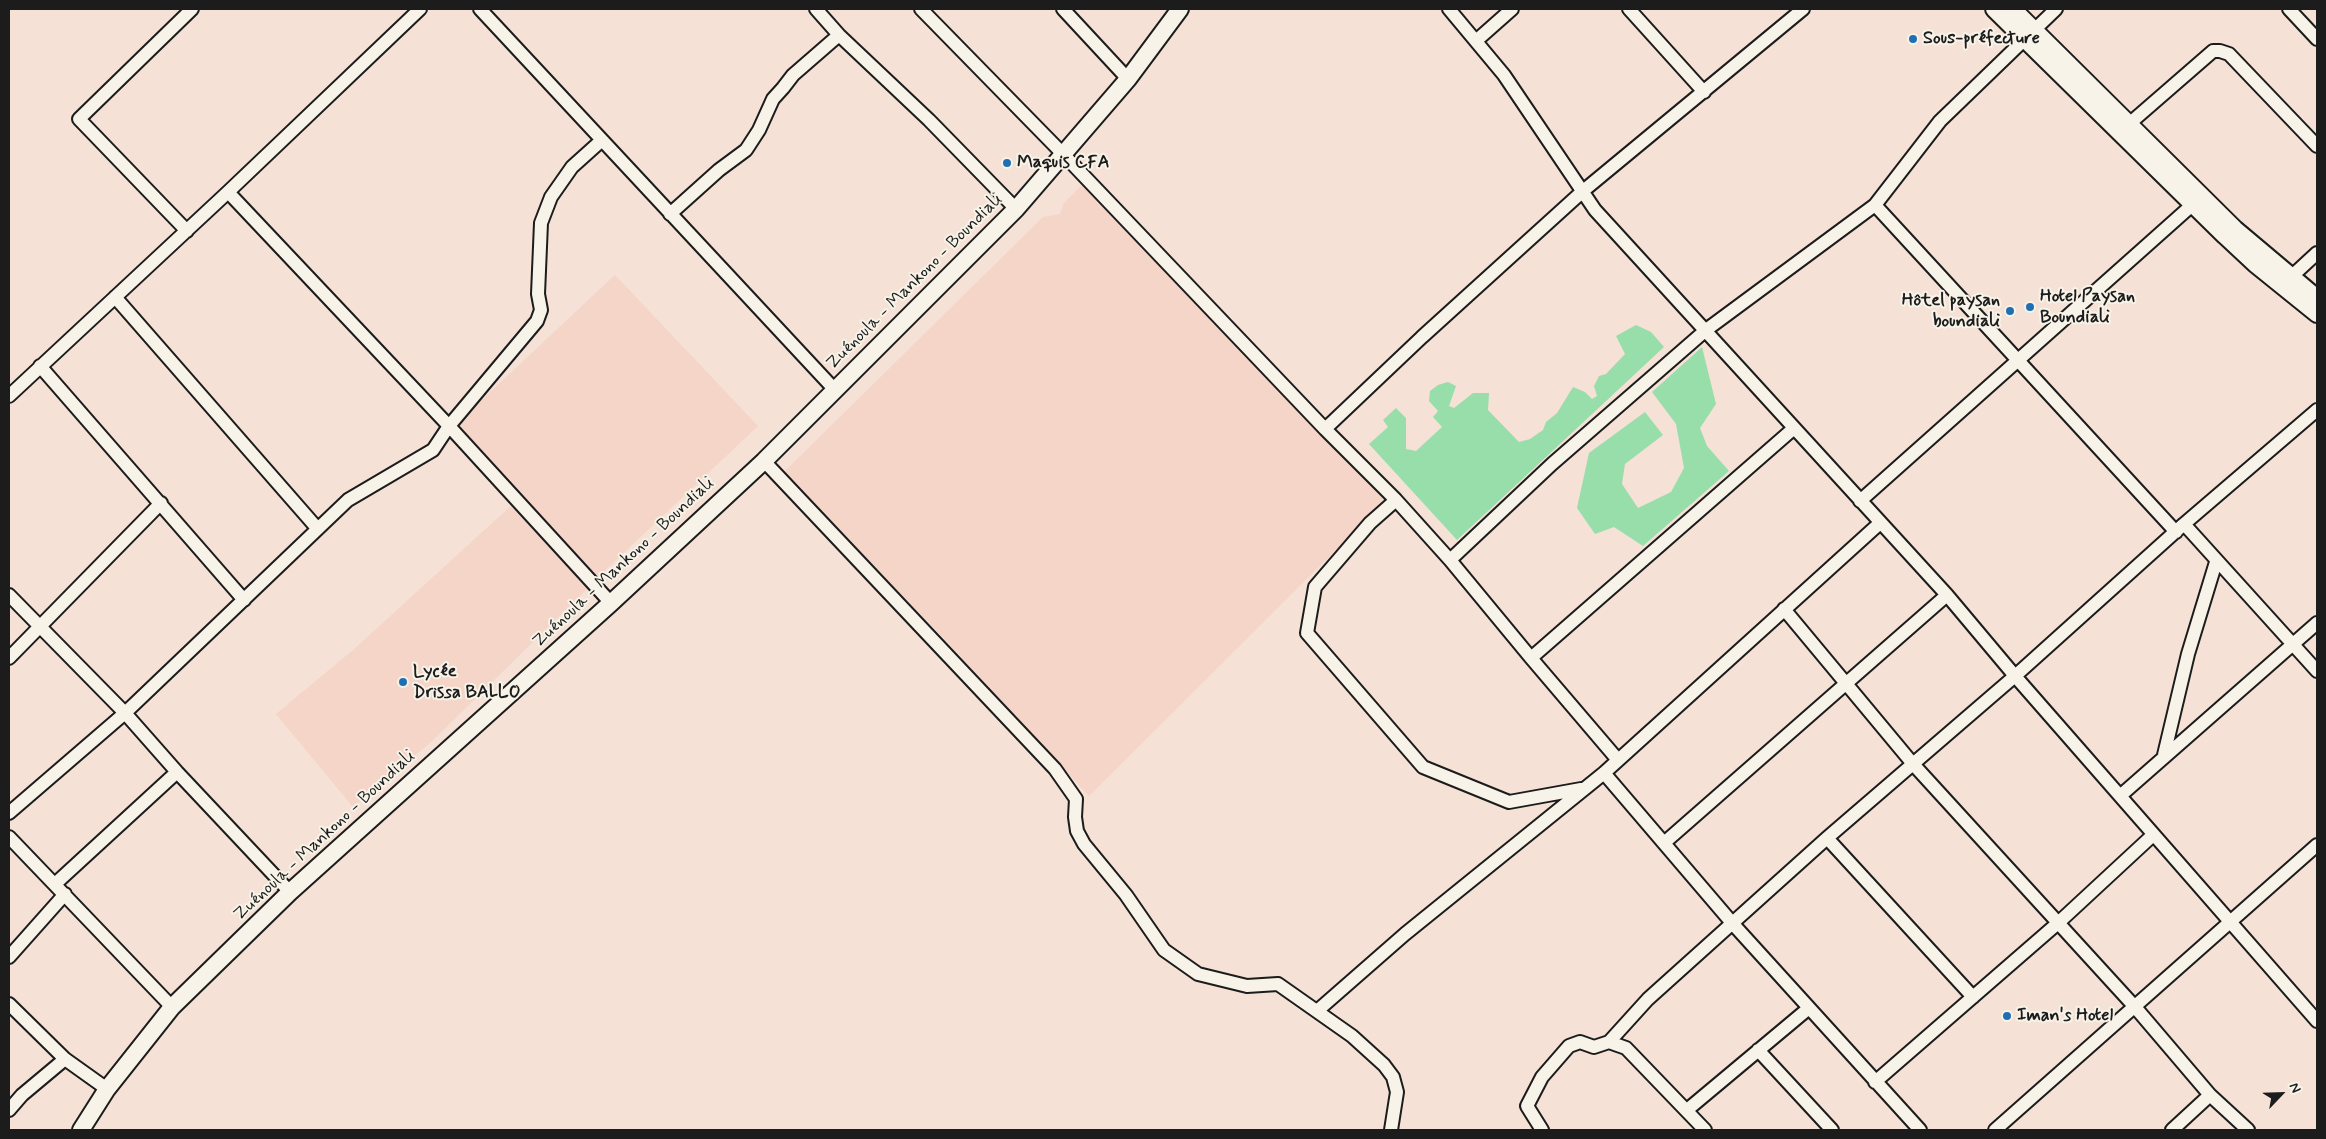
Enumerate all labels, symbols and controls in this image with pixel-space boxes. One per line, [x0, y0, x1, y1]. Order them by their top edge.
place label: Sous-préfecture [1923, 28, 2040, 50]
marker: Sous-préfecture [1907, 33, 1919, 45]
place label: Maquis CFA [1017, 152, 1109, 174]
marker: Maquis CFA [1001, 157, 1013, 169]
street label: Zuénoula - Mankono - Boundiali [822, 189, 1008, 375]
place label: Hotel Paysan Boundiali [2040, 286, 2135, 328]
place label: Hôtel paysan boundiali [1902, 290, 2000, 332]
marker: Hotel Paysan Boundiali [2024, 301, 2036, 313]
marker: Hôtel paysan boundiali [2004, 305, 2016, 317]
street label: Zuénoula - Mankono - Boundiali [529, 473, 719, 653]
place label: Lycée Drissa BALLO [413, 661, 521, 704]
marker: Lycée Drissa BALLO [397, 676, 409, 688]
street label: Zuénoula - Mankono - Boundiali [230, 746, 420, 926]
place label: Iman's Hotel [2017, 1005, 2113, 1027]
marker: Iman's Hotel [2001, 1010, 2013, 1022]
north arrow [2256, 1069, 2306, 1119]
text: N [2285, 1080, 2305, 1096]

